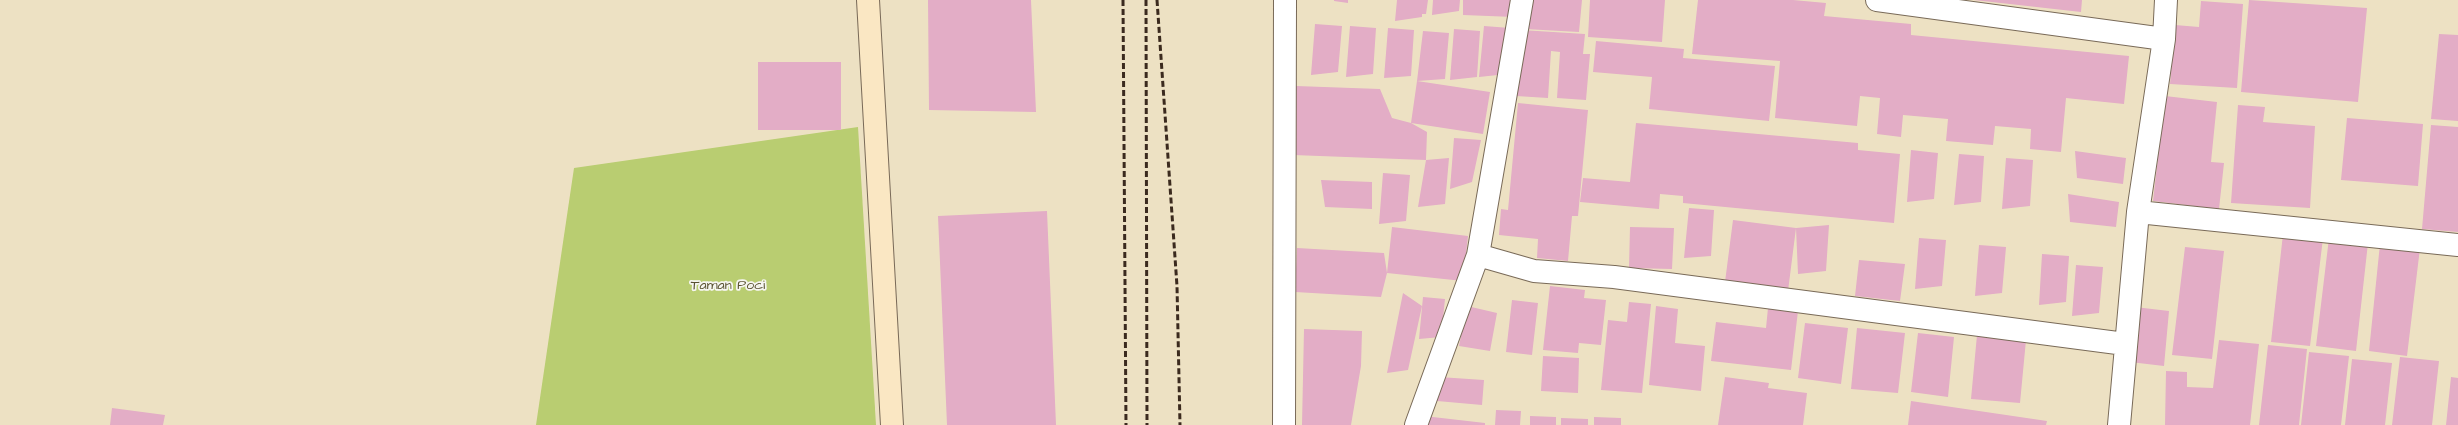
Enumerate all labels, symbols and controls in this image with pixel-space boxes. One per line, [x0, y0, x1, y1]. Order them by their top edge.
park label: Taman Poci [691, 278, 765, 294]

